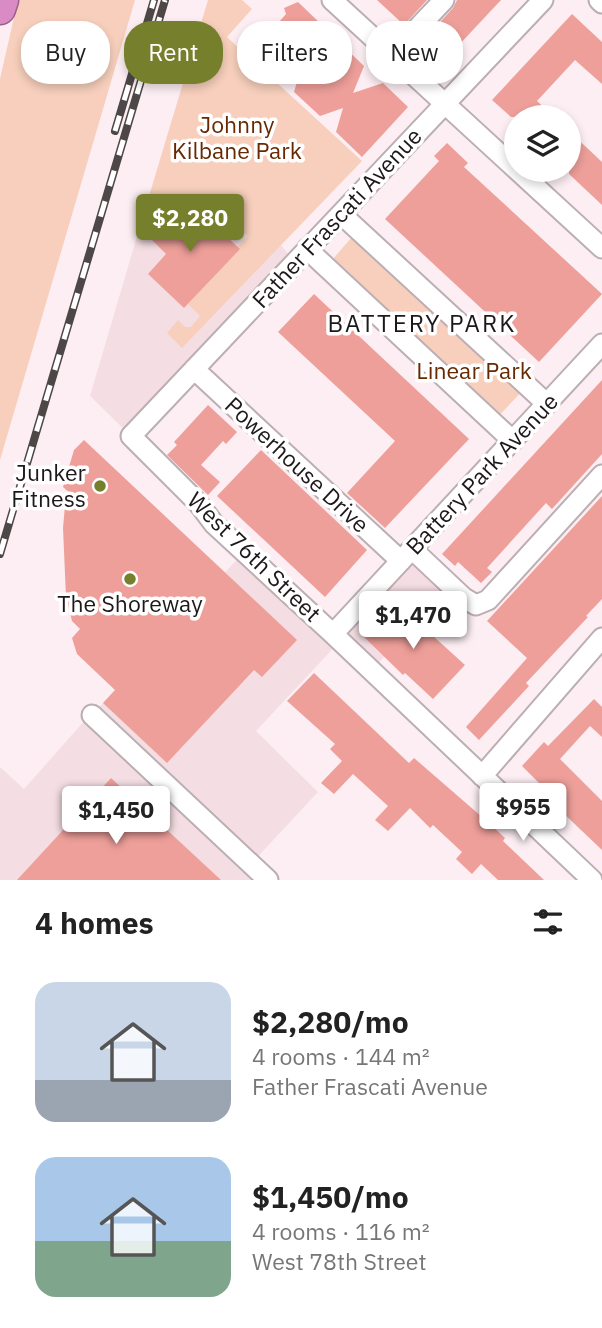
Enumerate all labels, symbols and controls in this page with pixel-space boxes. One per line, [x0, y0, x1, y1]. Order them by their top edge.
chip: Buy [21, 21, 110, 84]
chip: Rent [124, 21, 223, 84]
chip: Filters [237, 21, 352, 84]
chip: New [366, 21, 463, 84]
map controls [504, 105, 581, 182]
button: layers [504, 105, 581, 182]
park label: Johnny Kilbane Park [172, 109, 302, 165]
street label: Father Frascati Avenue [245, 121, 428, 314]
pin: $2,280 [133, 194, 247, 254]
text: $2,280 [152, 202, 228, 232]
district label: BATTERY PARK [327, 307, 517, 339]
park label: Linear Park [416, 355, 532, 385]
street label: Battery Park Avenue [399, 386, 564, 560]
street label: Powerhouse Drive [219, 390, 376, 539]
place label: Junker Fitness [11, 457, 87, 513]
marker: Junker Fitness [92, 478, 108, 494]
street label: West 76th Street [181, 485, 328, 628]
marker: The Shoreway [122, 571, 138, 587]
place label: The Shoreway [57, 588, 203, 618]
pin: $1,470 [356, 592, 470, 651]
text: $1,470 [375, 599, 451, 629]
pin: $955 [482, 784, 564, 843]
pin: $1,450 [59, 786, 173, 846]
text: $955 [495, 791, 551, 821]
text: $1,450 [78, 794, 154, 824]
text: 4 homes [35, 903, 154, 942]
icon: filters [529, 903, 567, 941]
text: $2,280/mo [252, 1002, 409, 1041]
icon: home [91, 1010, 175, 1094]
text: 4 rooms · 144 m² [252, 1041, 430, 1071]
text: Father Frascati Avenue [252, 1071, 488, 1101]
text: $1,450/mo [252, 1177, 409, 1216]
icon: home [91, 1185, 175, 1269]
text: 4 rooms · 116 m² [252, 1216, 430, 1246]
text: West 78th Street [252, 1246, 427, 1276]

